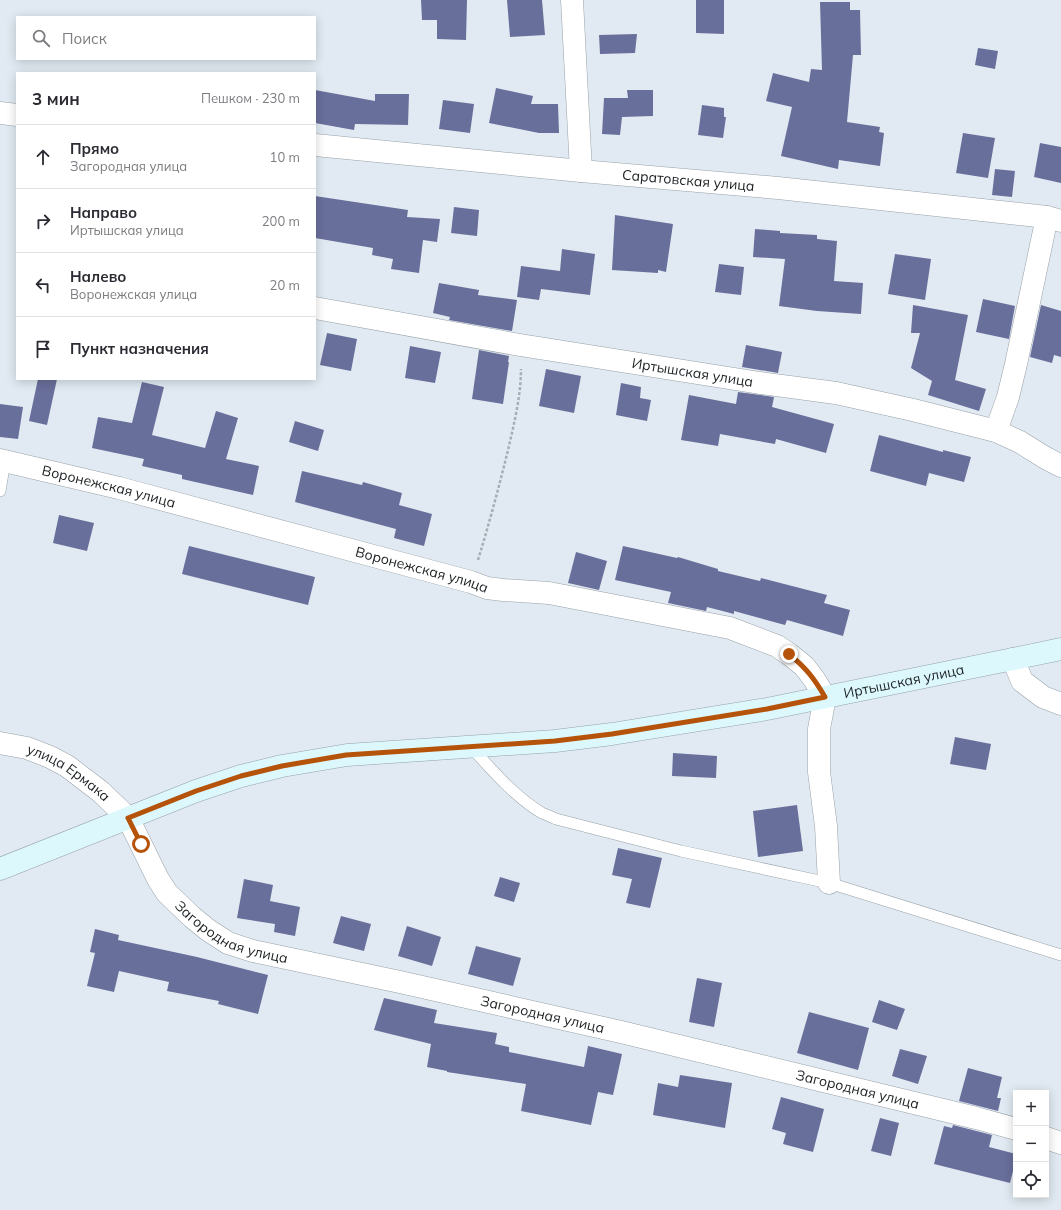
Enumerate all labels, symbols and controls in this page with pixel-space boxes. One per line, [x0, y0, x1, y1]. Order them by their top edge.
search box [16, 16, 316, 60]
icon: search [30, 27, 52, 49]
text: Поиск [62, 29, 107, 48]
text: 3 мин [32, 88, 80, 109]
text: Пешком · 230 m [201, 90, 300, 106]
text: Прямо [70, 139, 119, 158]
icon: ahead [32, 146, 54, 168]
text: 10 m [270, 149, 300, 165]
text: Загородная улица [70, 158, 187, 174]
street label: Саратовская улица [621, 166, 755, 195]
text: Направо [70, 203, 137, 222]
icon: right [32, 210, 54, 232]
text: 200 m [262, 213, 300, 229]
text: Иртышская улица [70, 222, 184, 238]
text: Налево [70, 267, 126, 286]
icon: left [32, 274, 54, 296]
text: 20 m [270, 277, 300, 293]
text: Воронежская улица [70, 286, 197, 302]
icon: arrive [32, 338, 54, 360]
text: Пункт назначения [70, 339, 209, 358]
street label: Иртышская улица [631, 354, 754, 391]
street label: Воронежская улица [40, 461, 178, 512]
street label: Воронежская улица [354, 543, 491, 597]
route end [780, 645, 798, 663]
street label: Иртышская улица [842, 660, 966, 702]
street label: улица Ермака [25, 740, 114, 805]
route start [132, 835, 150, 853]
street label: Загородная улица [171, 897, 290, 967]
street label: Загородная улица [479, 992, 606, 1037]
street label: Загородная улица [794, 1066, 921, 1113]
map controls [1013, 1090, 1049, 1198]
button: + [1013, 1090, 1049, 1126]
button: − [1013, 1126, 1049, 1162]
button: locate [1013, 1162, 1049, 1198]

